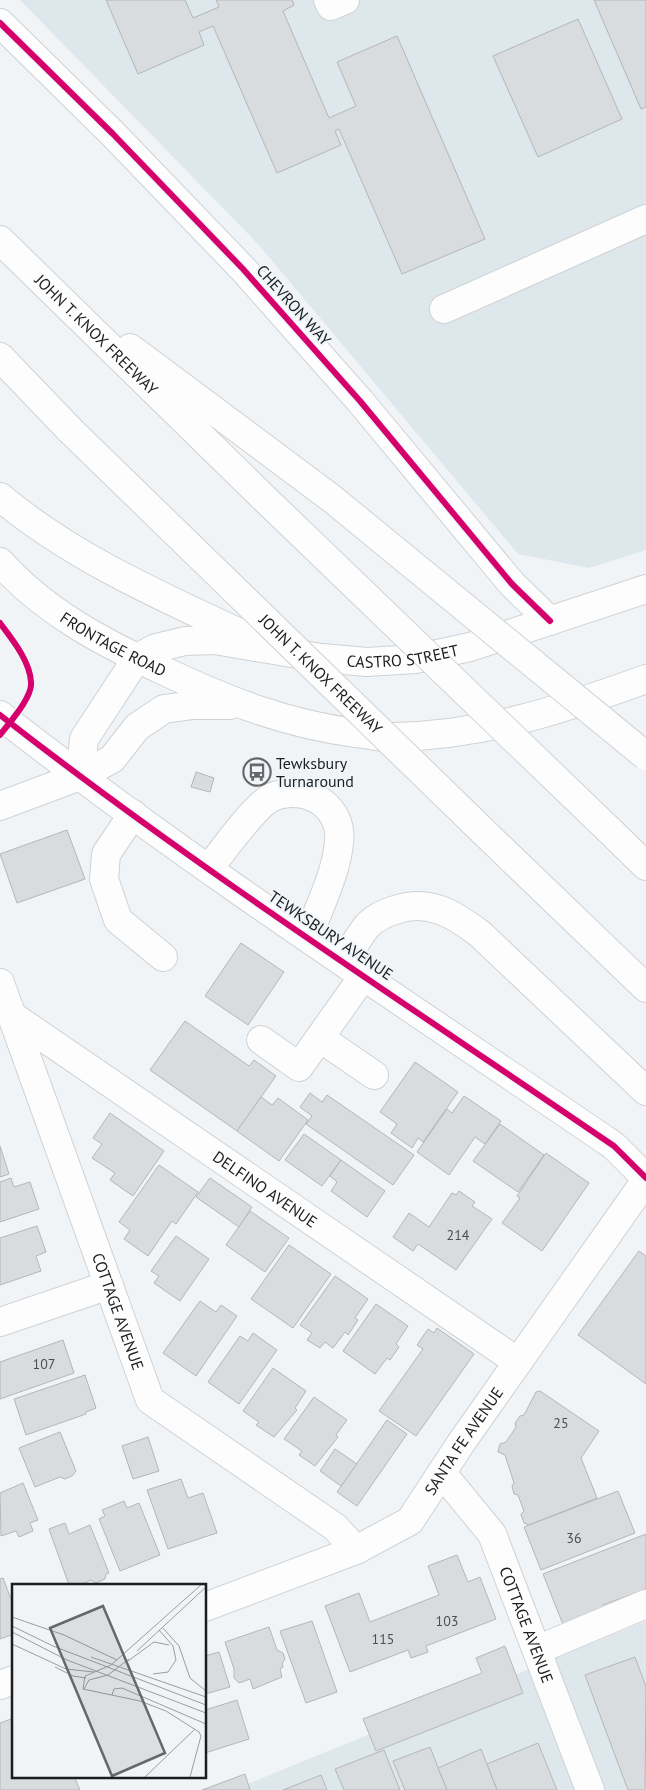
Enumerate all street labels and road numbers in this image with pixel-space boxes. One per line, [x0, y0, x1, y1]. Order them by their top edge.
street label: CHEVRON WAY [252, 260, 336, 350]
street label: JOHN T. KNOX FREEWAY [30, 269, 162, 399]
street label: FRONTAGE ROAD [57, 607, 170, 681]
street label: JOHN T. KNOX FREEWAY [255, 609, 387, 738]
street label: CASTRO STREET [346, 640, 460, 672]
street label: TEWKSBURY AVENUE [265, 886, 397, 984]
street label: DELFINO AVENUE [209, 1146, 321, 1232]
street label: COTTAGE AVENUE [88, 1250, 148, 1373]
street label: SANTA FE AVENUE [420, 1383, 507, 1499]
street label: COTTAGE AVENUE [495, 1564, 558, 1686]

